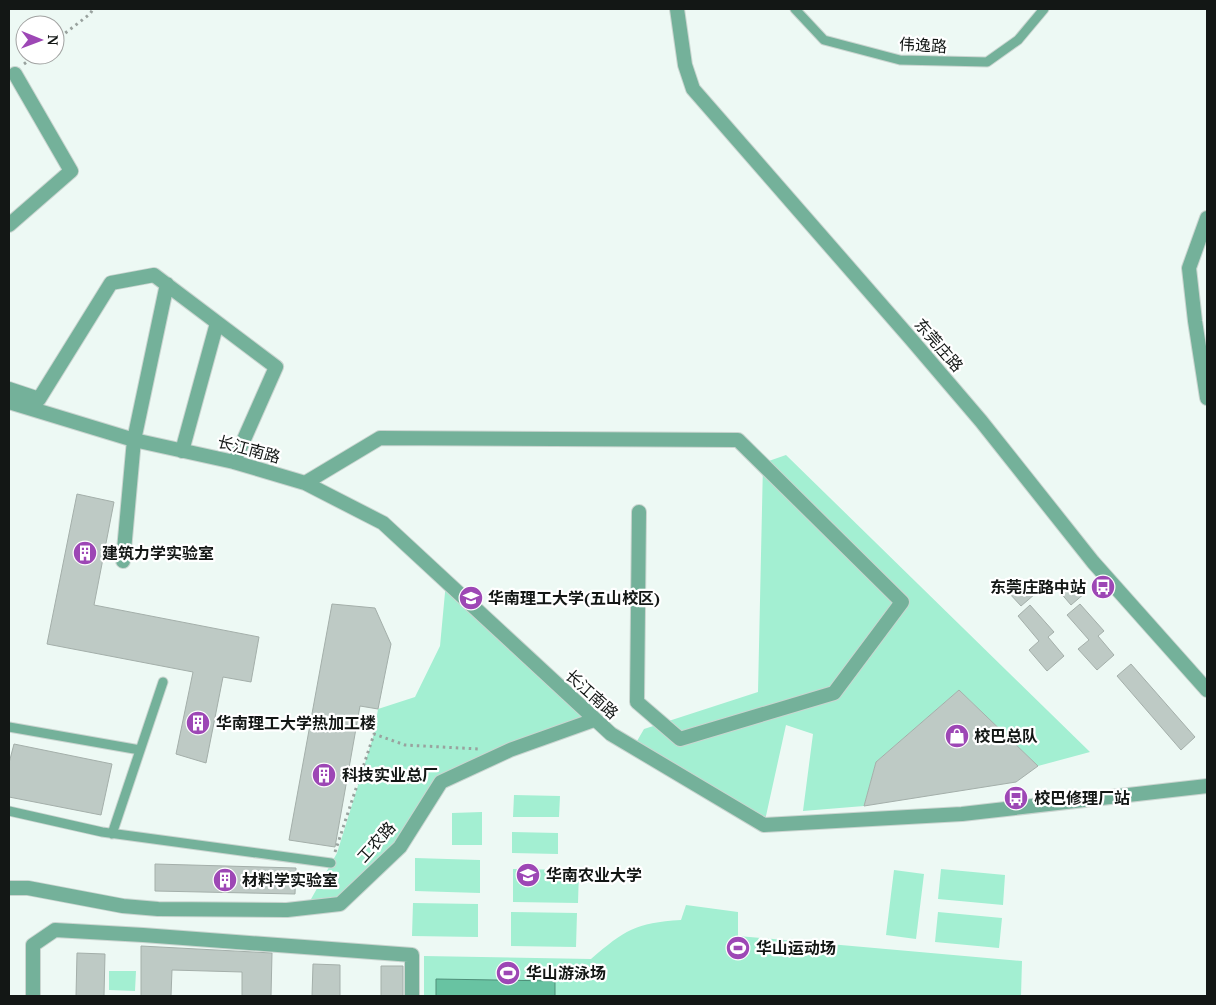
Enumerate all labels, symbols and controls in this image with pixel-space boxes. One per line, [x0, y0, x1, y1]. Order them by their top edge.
north arrow [15, 15, 65, 65]
street label: 伟逸路 [898, 33, 948, 57]
text: N [44, 35, 63, 46]
street label: 东莞庄路 [910, 314, 968, 376]
street label: 长江南路 [215, 430, 283, 468]
building icon: 建筑力学实验室 [72, 540, 98, 566]
place label: 建筑力学实验室 [102, 542, 214, 564]
bus stop icon: 东莞庄路中站 [1090, 574, 1116, 600]
place label: 东莞庄路中站 [990, 576, 1086, 598]
school or university icon: 华南理工大学(五山校区) [458, 585, 484, 611]
place label: 华南理工大学(五山校区) [488, 587, 660, 609]
street label: 长江南路 [561, 664, 623, 724]
building icon: 华南理工大学热加工楼 [185, 710, 211, 736]
place label: 华南理工大学热加工楼 [216, 712, 376, 734]
shop icon: 校巴总队 [944, 723, 970, 749]
place label: 校巴总队 [974, 725, 1038, 747]
building icon: 科技实业总厂 [311, 762, 337, 788]
place label: 科技实业总厂 [342, 764, 438, 786]
bus stop icon: 校巴修理厂站 [1003, 785, 1029, 811]
place label: 校巴修理厂站 [1034, 787, 1130, 809]
street label: 工农路 [352, 817, 400, 867]
school or university icon: 华南农业大学 [515, 862, 541, 888]
place label: 华南农业大学 [546, 864, 642, 886]
building icon: 材料学实验室 [212, 867, 238, 893]
place label: 材料学实验室 [242, 869, 338, 891]
sports icon: 华山运动场 [725, 935, 751, 961]
place label: 华山运动场 [756, 937, 836, 959]
sports icon: 华山游泳场 [495, 960, 521, 986]
place label: 华山游泳场 [526, 962, 606, 984]

